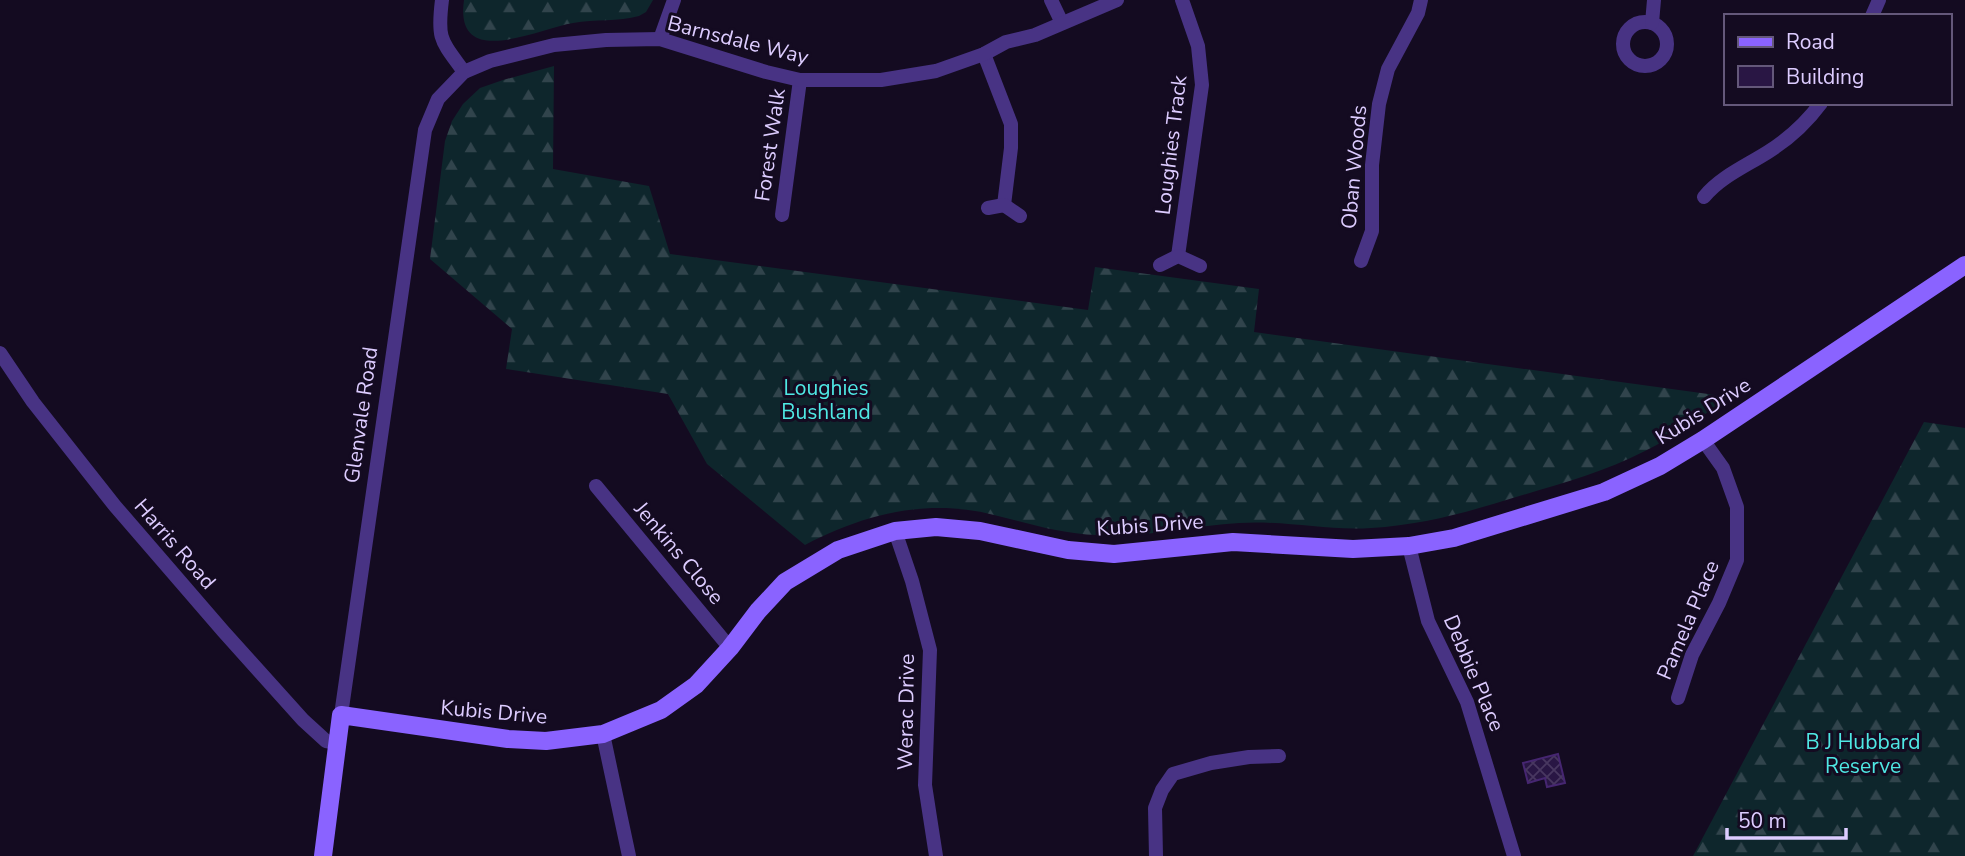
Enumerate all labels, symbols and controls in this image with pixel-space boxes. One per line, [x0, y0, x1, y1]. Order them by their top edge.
street label: Barnsdale Way [664, 9, 812, 71]
legend [1724, 14, 1951, 105]
text: Road [1786, 28, 1835, 56]
text: Building [1786, 63, 1864, 91]
street label: Loughies Track [1149, 73, 1194, 216]
street label: Forest Walk [748, 86, 792, 203]
street label: Oban Woods [1335, 104, 1373, 230]
street label: Glenvale Road [338, 345, 384, 485]
street label: Kubis Drive [1650, 371, 1756, 451]
park label: Loughies Bushland [781, 374, 871, 426]
street label: Harris Road [128, 493, 222, 595]
street label: Jenkins Close [627, 495, 730, 610]
street label: Kubis Drive [1096, 507, 1204, 543]
street label: Pamela Place [1650, 556, 1726, 684]
street label: Debbie Place [1437, 610, 1511, 736]
street label: Werac Drive [891, 653, 921, 771]
street label: Kubis Drive [439, 693, 549, 731]
park label: B J Hubbard Reserve [1806, 728, 1920, 780]
scale bar [1727, 796, 1846, 840]
text: 50 m [1738, 807, 1787, 835]

